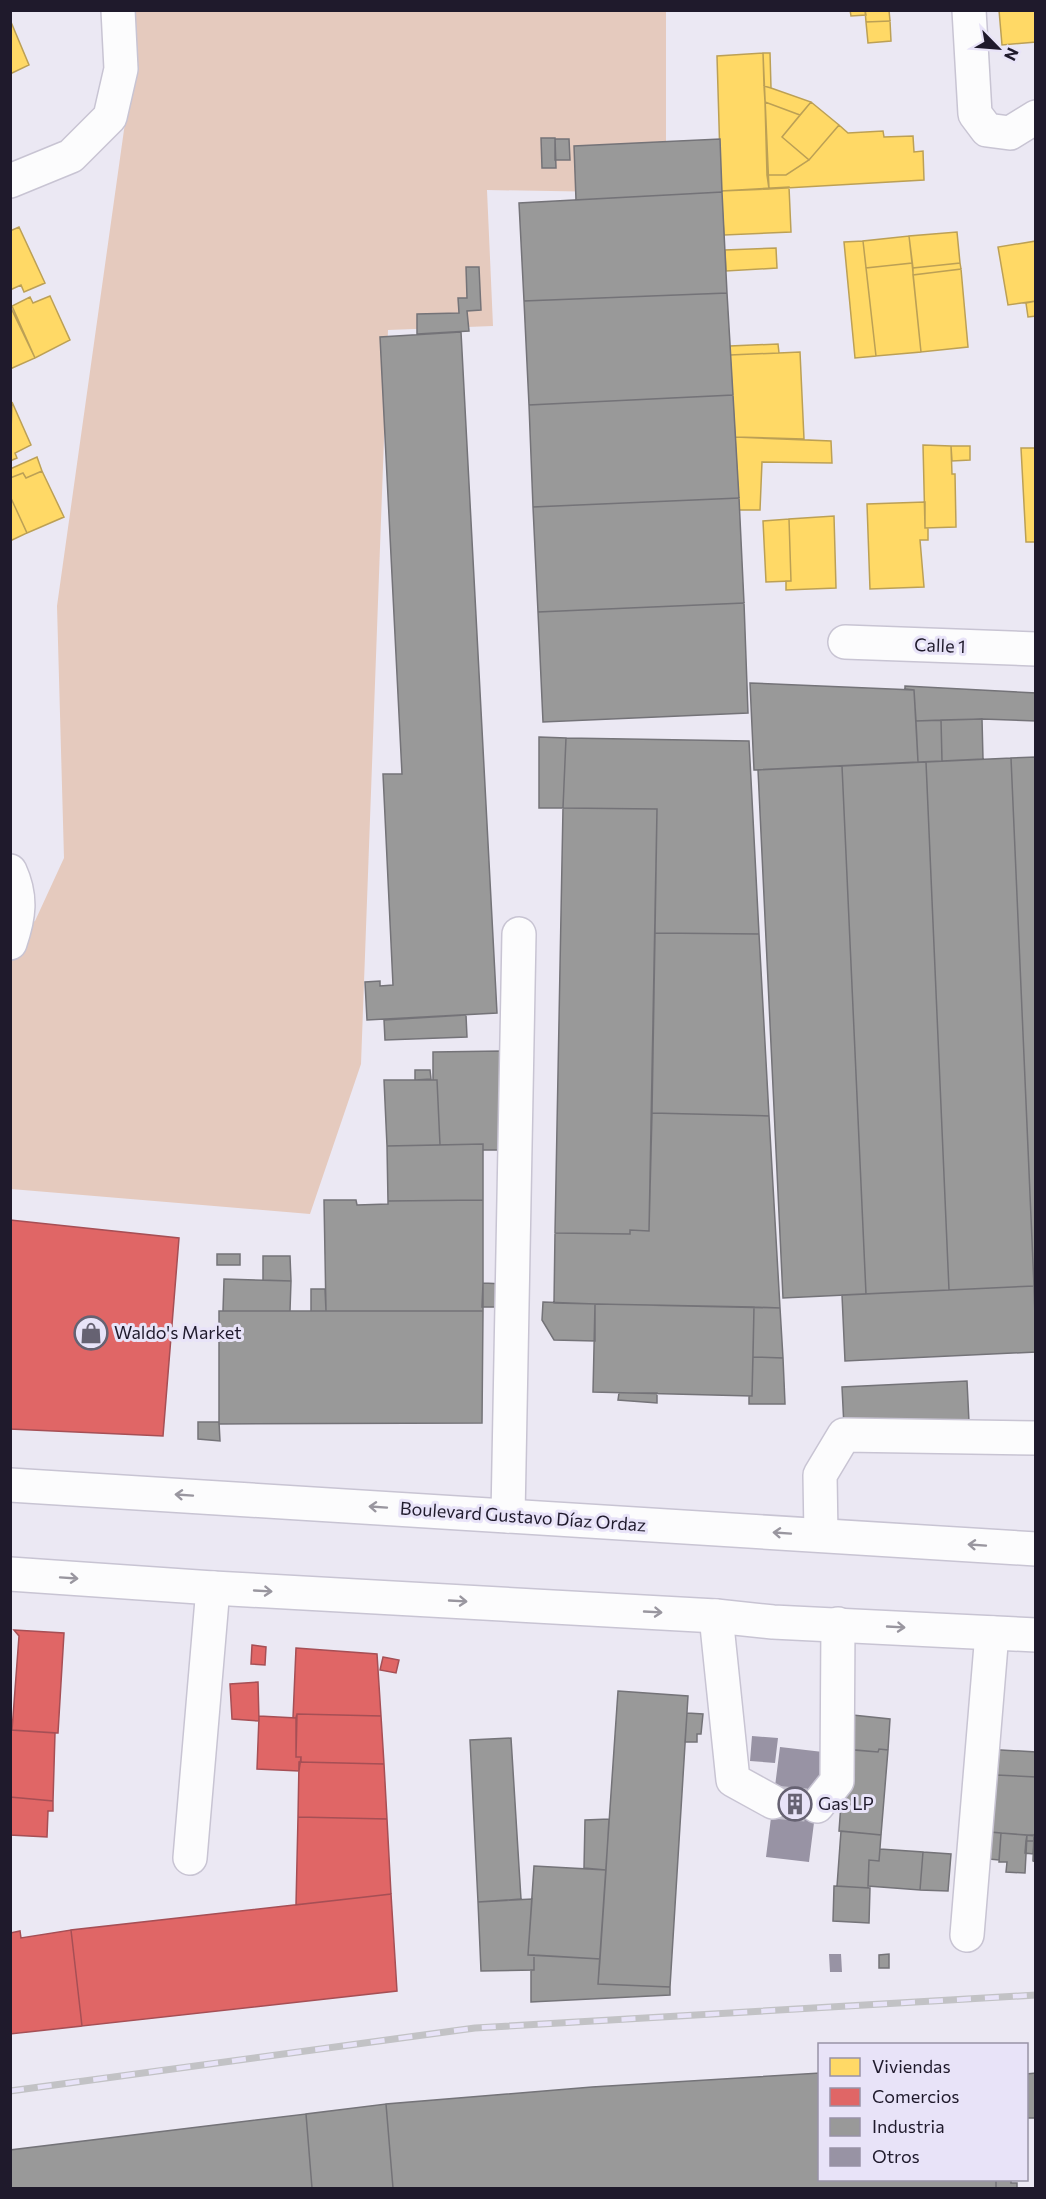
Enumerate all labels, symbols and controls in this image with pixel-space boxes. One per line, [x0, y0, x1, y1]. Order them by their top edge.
north arrow [968, 18, 1028, 78]
text: N [1001, 45, 1023, 64]
street label: Calle 1 [914, 633, 966, 657]
shop icon: Waldo's Market [73, 1315, 109, 1351]
place label: Waldo's Market [114, 1321, 242, 1343]
one-way arrow [174, 1489, 194, 1500]
street label: Boulevard Gustavo Díaz Ordaz [399, 1496, 647, 1536]
one-way arrow [369, 1502, 389, 1513]
one-way arrow [773, 1527, 793, 1538]
one-way arrow [968, 1540, 988, 1551]
one-way arrow [58, 1572, 78, 1583]
one-way arrow [253, 1585, 273, 1596]
one-way arrow [448, 1596, 468, 1607]
one-way arrow [642, 1607, 662, 1618]
one-way arrow [886, 1622, 906, 1633]
building icon: Gas LP [777, 1786, 813, 1822]
place label: Gas LP [818, 1792, 874, 1814]
legend [818, 2043, 1028, 2181]
text: Viviendas [872, 2055, 951, 2077]
text: Comercios [872, 2085, 959, 2107]
text: Industria [872, 2115, 945, 2137]
text: Otros [872, 2145, 920, 2167]

